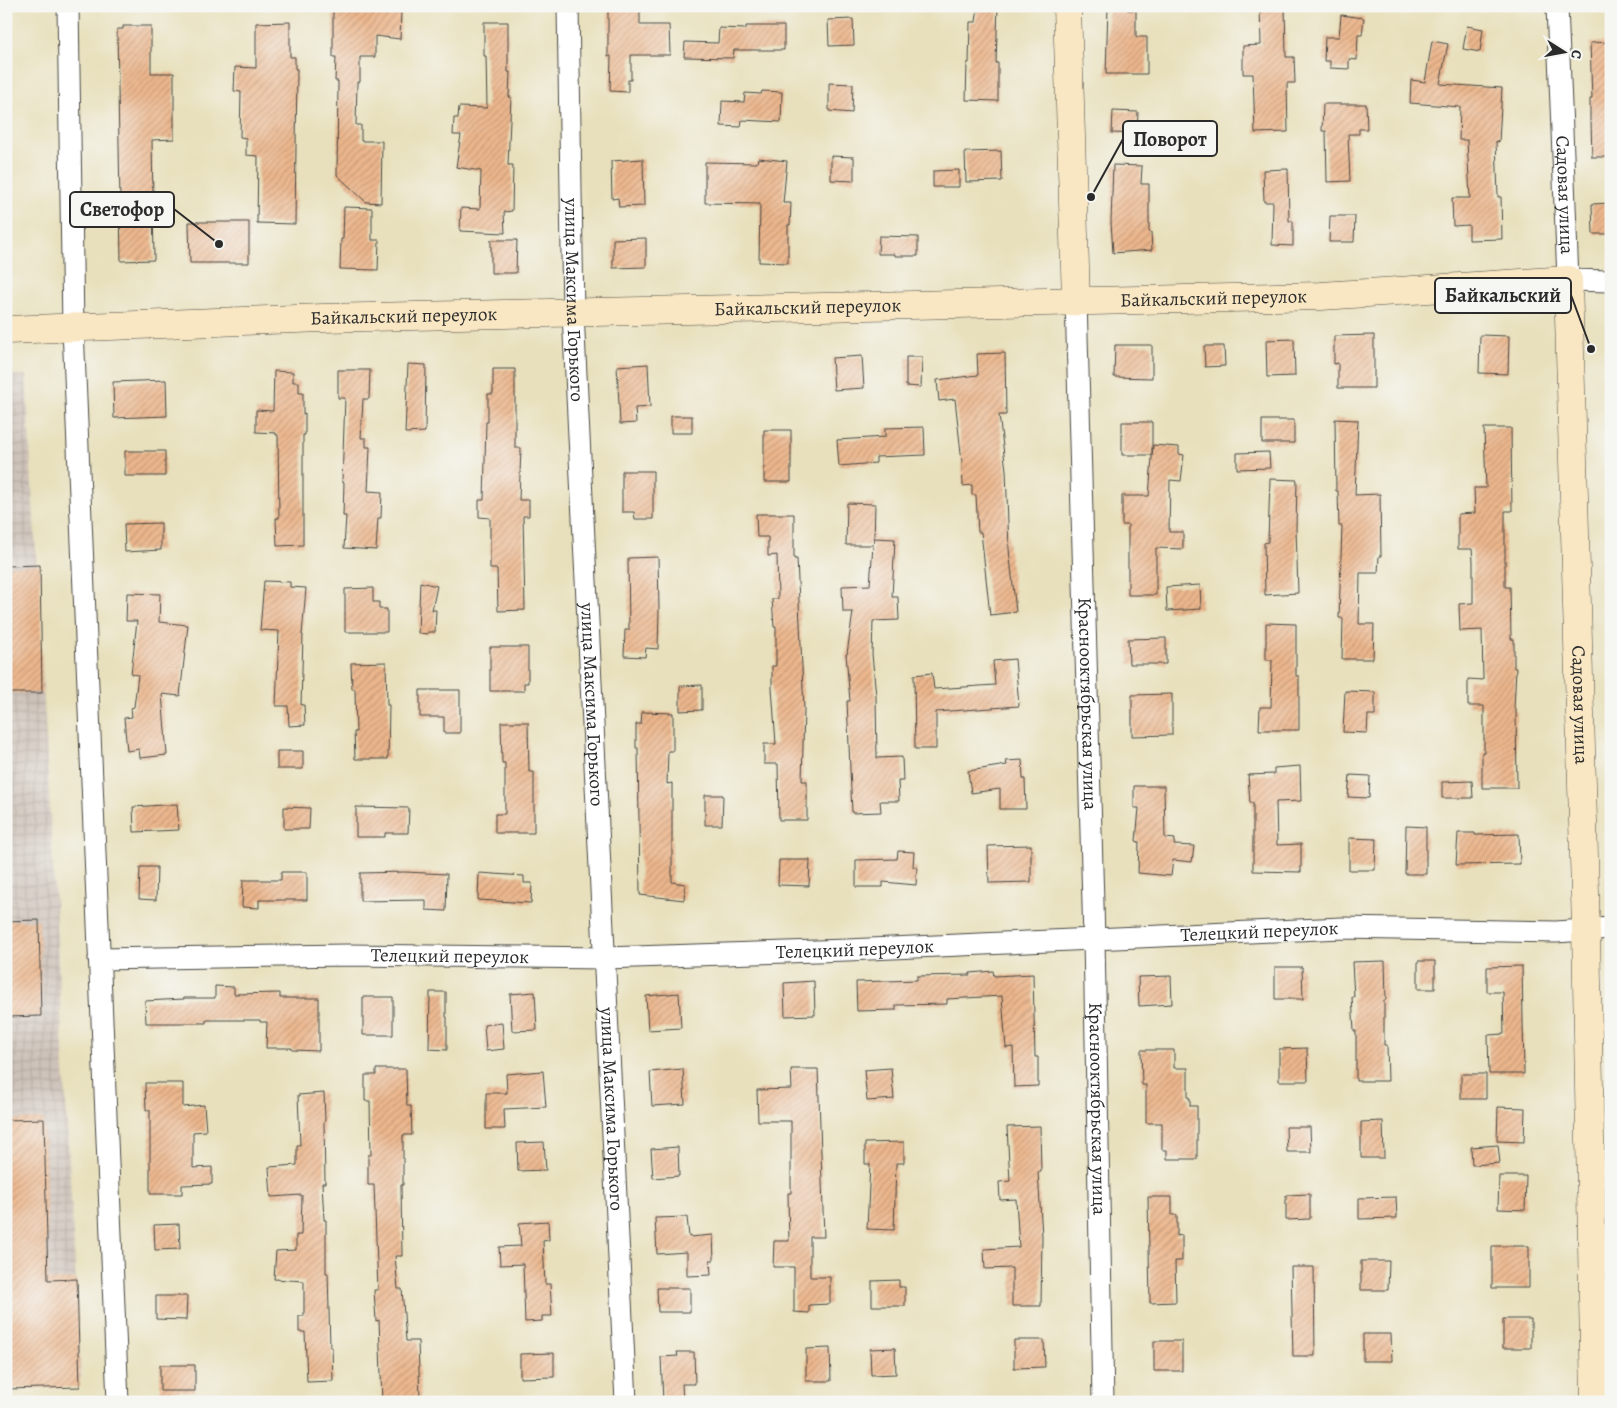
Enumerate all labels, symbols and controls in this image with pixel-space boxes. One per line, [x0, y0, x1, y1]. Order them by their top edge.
north arrow [1540, 28, 1590, 78]
text: С [1566, 48, 1586, 61]
callout: Поворот [1123, 121, 1217, 156]
text: Поворот [1133, 126, 1207, 153]
street label: Садовая улица [1549, 135, 1580, 255]
callout: Светофор [70, 192, 174, 227]
text: Светофор [80, 196, 164, 223]
street label: улица Максима Горького [558, 197, 590, 402]
callout: Байкальский [1435, 278, 1571, 313]
text: Байкальский [1445, 282, 1561, 309]
street label: Байкальский переулок [1120, 283, 1308, 313]
street label: Байкальский переулок [714, 292, 902, 322]
street label: Байкальский переулок [310, 301, 498, 331]
street label: Краснооктябрьская улица [1071, 597, 1103, 811]
street label: улица Максима Горького [574, 601, 610, 807]
street label: Садовая улица [1565, 645, 1594, 765]
street label: Телецкий переулок [1180, 915, 1339, 948]
street label: Телецкий переулок [775, 933, 935, 965]
street label: Телецкий переулок [371, 942, 529, 970]
street label: Краснооктябрьская улица [1082, 1002, 1112, 1216]
street label: улица Максима Горького [594, 1006, 630, 1211]

